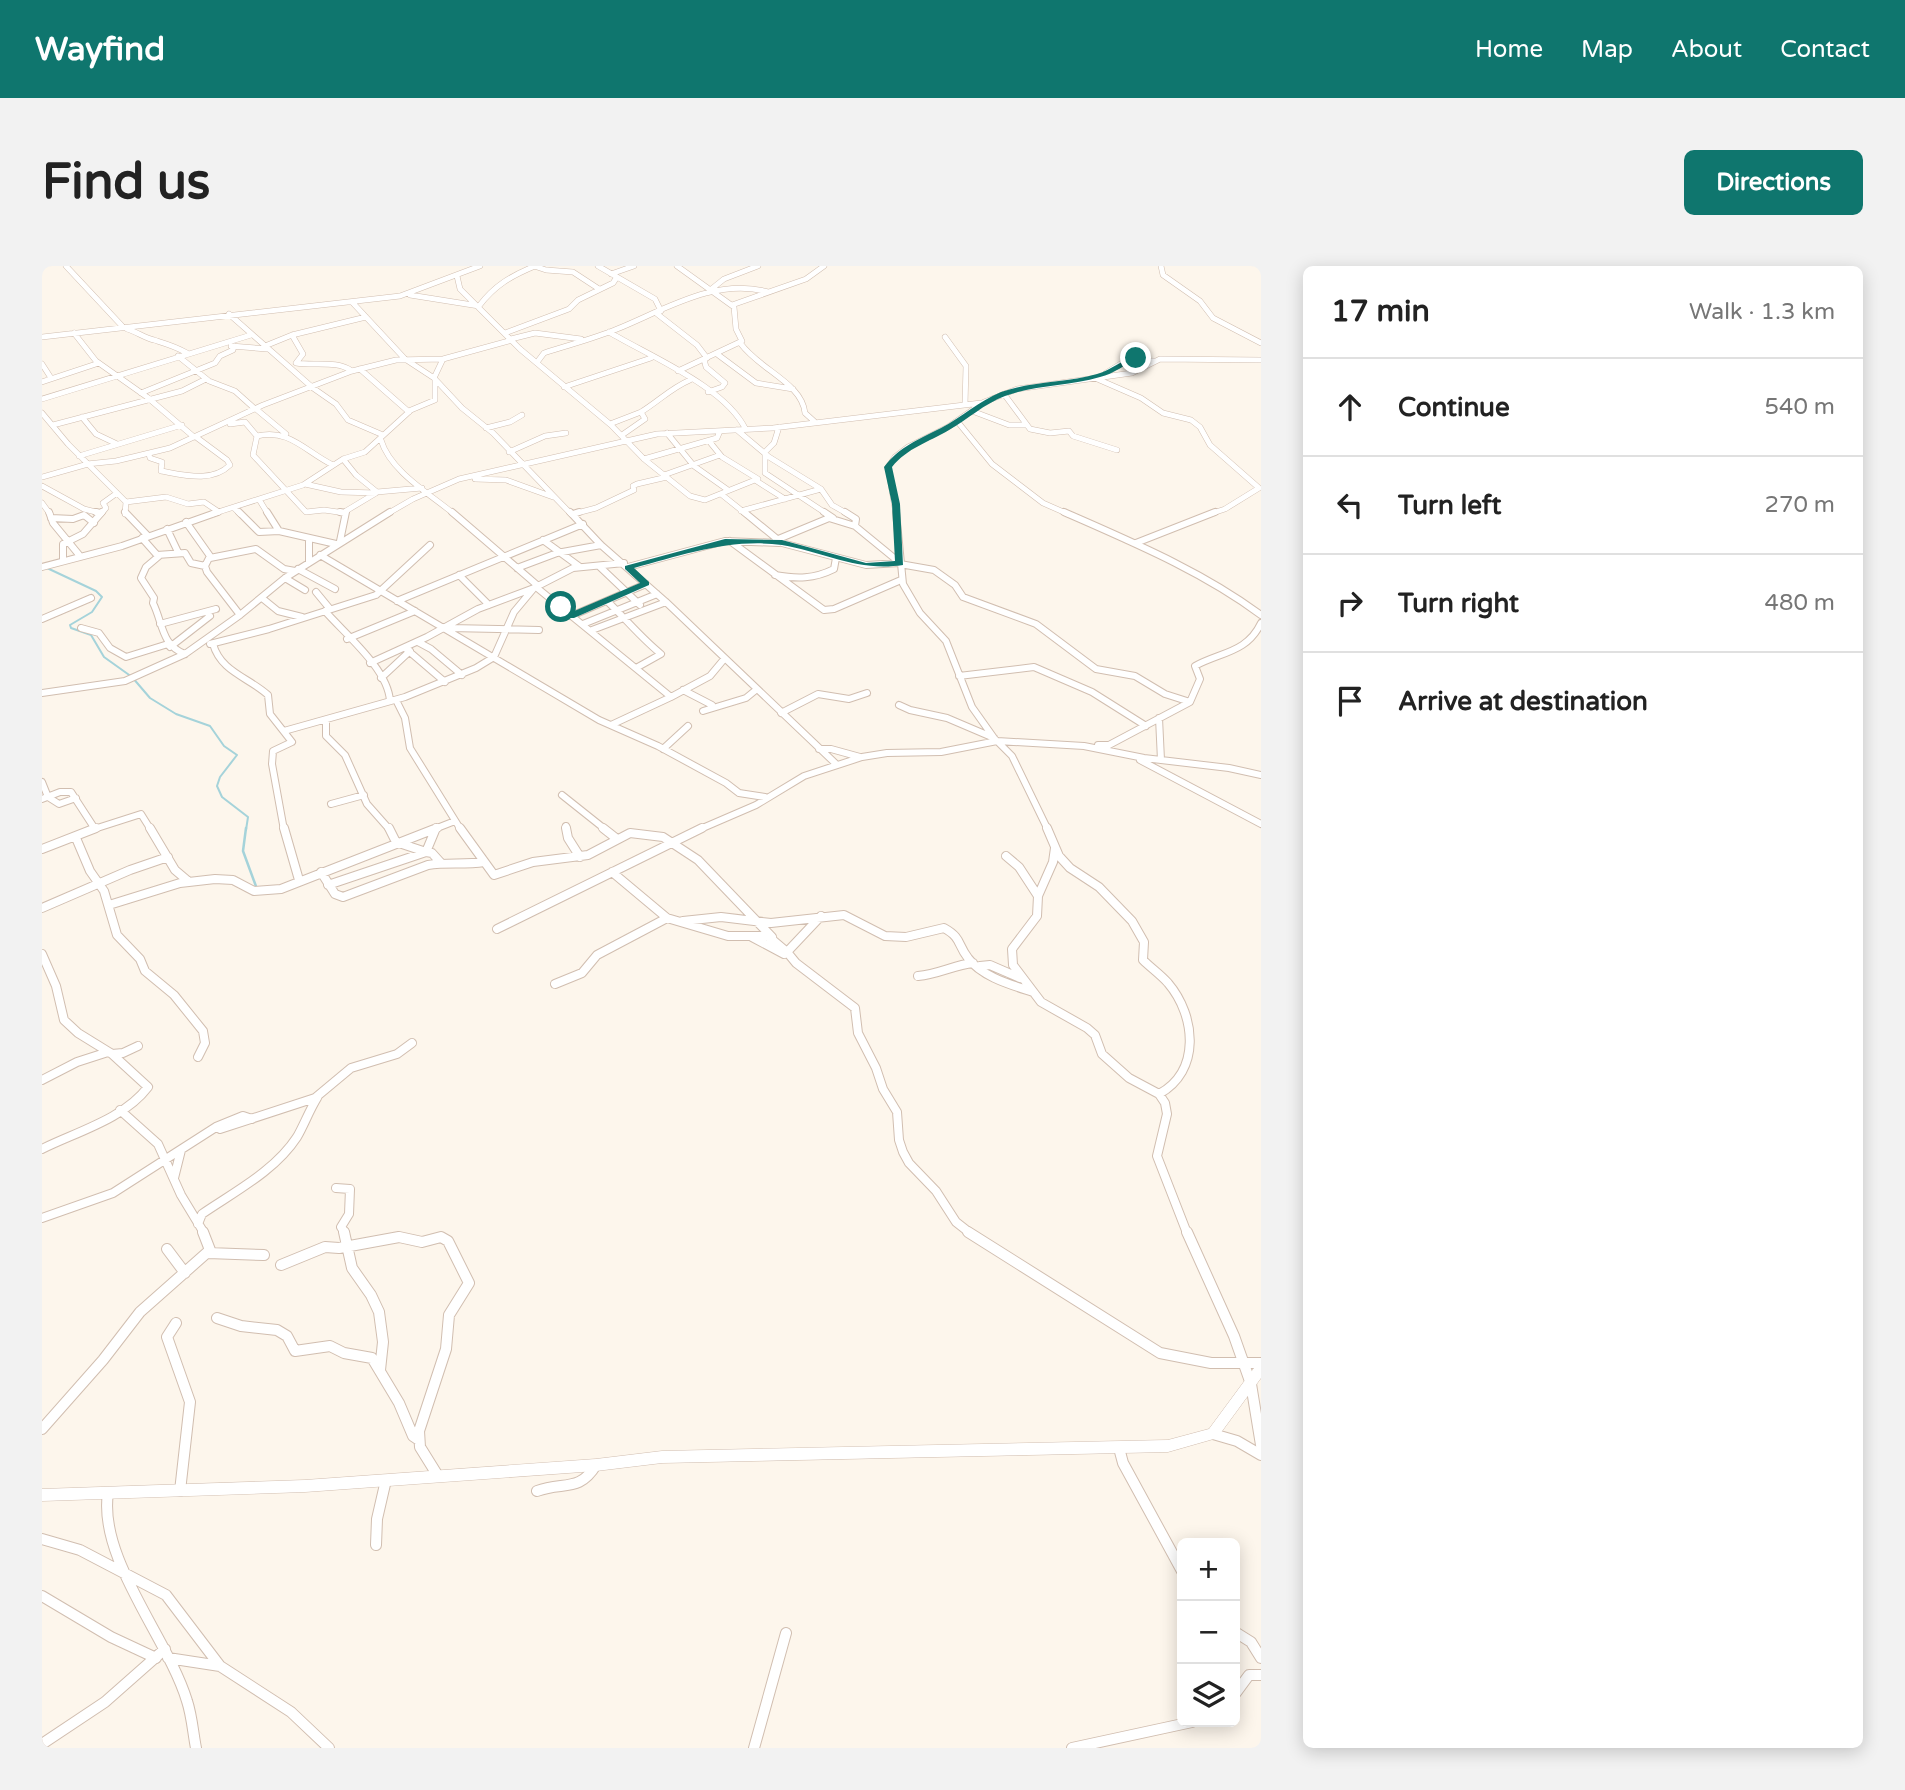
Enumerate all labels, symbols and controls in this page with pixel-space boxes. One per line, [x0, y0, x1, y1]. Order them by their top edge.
text: Wayfind [35, 30, 165, 69]
text: Home [1475, 35, 1543, 64]
text: Map [1581, 35, 1633, 64]
text: About [1671, 35, 1742, 64]
text: Contact [1780, 35, 1870, 64]
button: Directions [1684, 150, 1863, 215]
text: Find us [42, 153, 210, 212]
text: 17 min [1331, 293, 1430, 330]
text: Walk · 1.3 km [1689, 298, 1835, 326]
route end [1120, 342, 1151, 373]
icon: ahead [1331, 388, 1369, 426]
text: Continue [1398, 392, 1510, 423]
text: 540 m [1765, 393, 1835, 421]
icon: left [1331, 486, 1369, 524]
text: Turn left [1398, 490, 1501, 521]
text: 270 m [1765, 491, 1835, 519]
icon: right [1331, 584, 1369, 622]
text: Turn right [1398, 588, 1519, 619]
text: 480 m [1765, 589, 1835, 617]
route start [545, 591, 576, 622]
icon: arrive [1331, 682, 1369, 720]
text: Arrive at destination [1398, 686, 1648, 717]
map controls [1177, 1538, 1240, 1727]
button: + [1177, 1538, 1240, 1601]
button: − [1177, 1601, 1240, 1664]
button: layers [1177, 1664, 1240, 1727]

